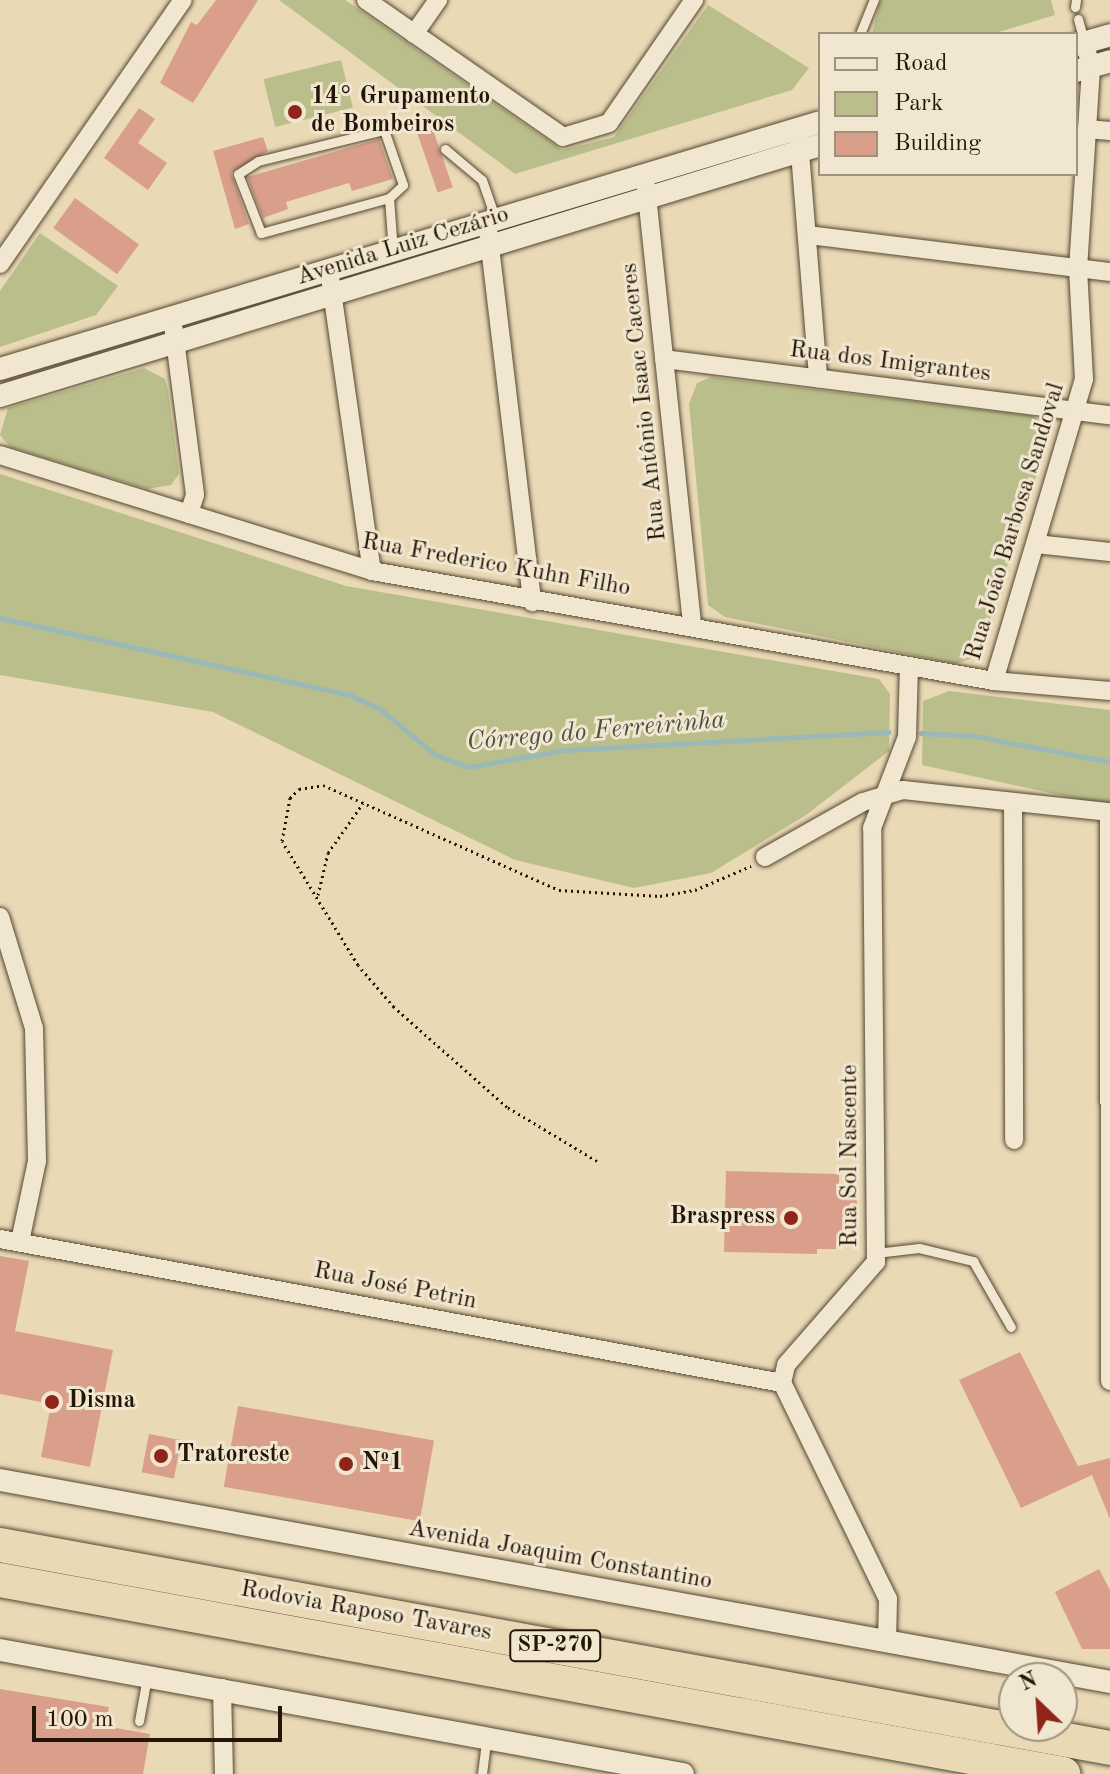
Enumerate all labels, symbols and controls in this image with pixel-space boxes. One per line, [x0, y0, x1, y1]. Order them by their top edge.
legend [818, 32, 1078, 176]
text: Road [894, 52, 947, 76]
place label: 14° Grupamento de Bombeiros [311, 84, 490, 140]
text: Park [894, 92, 943, 116]
marker: 14° Grupamento de Bombeiros [286, 103, 304, 121]
text: Building [894, 132, 981, 156]
street label: Avenida Luiz Cezário [293, 201, 513, 293]
street label: Rua Antônio Isaac Caceres [616, 261, 674, 543]
street label: Rua dos Imigrantes [788, 336, 992, 390]
street label: Rua João Barbosa Sandoval [960, 380, 1072, 664]
street label: Rua Frederico Kuhn Filho [359, 528, 633, 604]
water label: Córrego do Ferreirinha [465, 705, 727, 759]
street label: Rua Sol Nascente [837, 1064, 865, 1248]
place label: Braspress [670, 1204, 775, 1232]
marker: Braspress [782, 1209, 800, 1227]
street label: Rua José Petrin [311, 1257, 479, 1317]
place label: Disma [68, 1388, 136, 1416]
marker: Disma [43, 1393, 61, 1411]
place label: Tratoreste [177, 1442, 290, 1470]
marker: Tratoreste [152, 1447, 170, 1465]
place label: Nº1 [362, 1450, 403, 1478]
marker: Nº1 [337, 1455, 355, 1473]
street label: Avenida Joaquim Constantino [406, 1515, 714, 1597]
street label: Rodovia Raposo Tavares [238, 1576, 494, 1648]
road number: SP-270 [509, 1628, 601, 1664]
north arrow [998, 1662, 1078, 1742]
text: N [1016, 1669, 1041, 1696]
scale bar [36, 1690, 286, 1740]
text: 100 m [46, 1708, 114, 1732]

